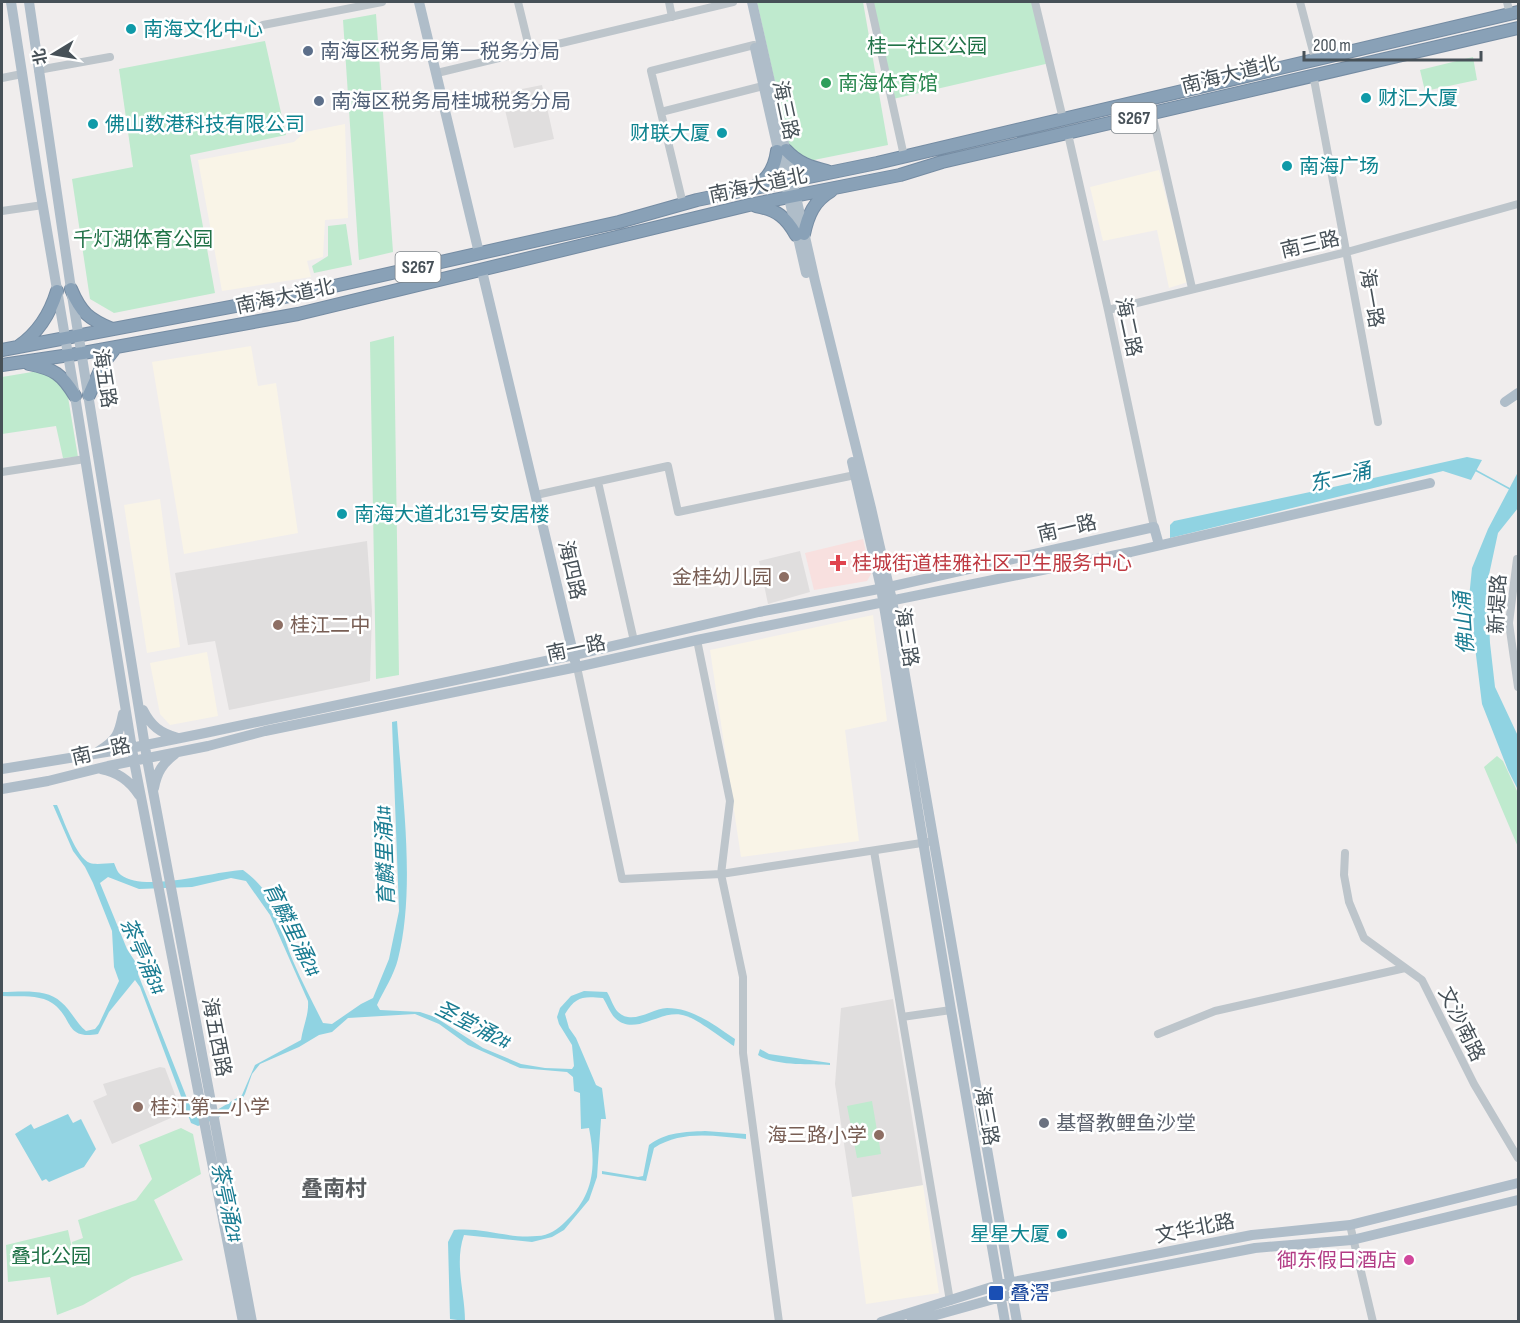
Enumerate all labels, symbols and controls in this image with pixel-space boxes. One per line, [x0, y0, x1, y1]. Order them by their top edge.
place label: 南海文化中心 [143, 18, 263, 42]
marker: 南海文化中心 [124, 22, 138, 36]
north arrow [24, 24, 84, 84]
scale bar [1304, 24, 1481, 62]
park label: 桂一社区公园 [867, 35, 987, 59]
text: 200 m [1313, 35, 1351, 56]
place label: 南海区税务局第一税务分局 [320, 40, 560, 64]
marker: 南海区税务局第一税务分局 [301, 44, 315, 58]
text: 北 [30, 47, 52, 66]
street label: 南海大道北 [1179, 51, 1282, 99]
place label: 南海体育馆 [838, 72, 938, 96]
marker: 南海体育馆 [819, 76, 833, 90]
street label: 海三路 [767, 78, 803, 142]
place label: 财汇大厦 [1378, 87, 1458, 111]
place label: 南海区税务局桂城税务分局 [331, 90, 571, 114]
marker: 财汇大厦 [1359, 91, 1373, 105]
marker: 南海区税务局桂城税务分局 [312, 94, 326, 108]
road number: S267 [1112, 103, 1156, 133]
place label: 佛山数港科技有限公司 [105, 113, 305, 137]
marker: 佛山数港科技有限公司 [86, 117, 100, 131]
place label: 财联大厦 [630, 122, 710, 146]
marker: 财联大厦 [715, 126, 729, 140]
place label: 南海广场 [1299, 155, 1379, 179]
marker: 南海广场 [1280, 159, 1294, 173]
street label: 南海大道北 [707, 164, 810, 208]
street label: 南三路 [1278, 227, 1342, 263]
park label: 千灯湖体育公园 [73, 228, 213, 252]
road number: S267 [396, 252, 440, 282]
street label: 海一路 [1354, 267, 1388, 330]
street label: 南海大道北 [234, 275, 337, 319]
street label: 海二路 [1110, 295, 1146, 359]
street label: 海五路 [87, 347, 121, 410]
water label: 东一涌 [1307, 458, 1376, 497]
place label: 南海大道北31号安居楼 [354, 503, 549, 527]
marker: 南海大道北31号安居楼 [335, 507, 349, 521]
street label: 南一路 [1035, 511, 1099, 547]
street label: 海四路 [553, 538, 589, 602]
place label: 桂城街道桂雅社区卫生服务中心 [852, 552, 1132, 576]
marker: 桂城街道桂雅社区卫生服务中心 [829, 554, 847, 572]
place label: 金桂幼儿园 [672, 566, 772, 590]
marker: 金桂幼儿园 [777, 570, 791, 584]
street label: 新堤路 [1484, 573, 1512, 635]
water label: 佛山涌 [1450, 589, 1479, 655]
street label: 海三路 [889, 606, 923, 669]
place label: 桂江二中 [290, 614, 370, 638]
marker: 桂江二中 [271, 618, 285, 632]
street label: 南一路 [544, 631, 608, 667]
street label: 南一路 [69, 734, 133, 770]
water label: 育麟里涌1# [371, 805, 400, 907]
water label: 育麟里涌2# [258, 878, 325, 981]
water label: 茶亭涌3# [115, 914, 171, 999]
street label: 文沙南路 [1433, 983, 1489, 1066]
street label: 海五西路 [197, 996, 235, 1079]
water label: 圣堂涌2# [431, 996, 515, 1055]
street label: 海三路 [969, 1085, 1003, 1148]
place label: 桂江第二小学 [150, 1096, 270, 1120]
marker: 桂江第二小学 [131, 1100, 145, 1114]
place label: 基督教鲤鱼沙堂 [1056, 1112, 1196, 1136]
marker: 基督教鲤鱼沙堂 [1037, 1116, 1051, 1130]
place label: 海三路小学 [767, 1124, 867, 1148]
marker: 海三路小学 [872, 1128, 886, 1142]
water label: 茶亭涌2# [206, 1160, 247, 1245]
district label: 叠南村 [301, 1176, 367, 1203]
street label: 文华北路 [1154, 1210, 1237, 1248]
place label: 星星大厦 [970, 1223, 1050, 1247]
marker: 星星大厦 [1055, 1227, 1069, 1241]
park label: 叠北公园 [11, 1245, 91, 1269]
place label: 御东假日酒店 [1277, 1249, 1397, 1273]
marker: 御东假日酒店 [1402, 1253, 1416, 1267]
place label: 叠滘 [1010, 1282, 1050, 1306]
marker: 叠滘 [987, 1284, 1005, 1302]

